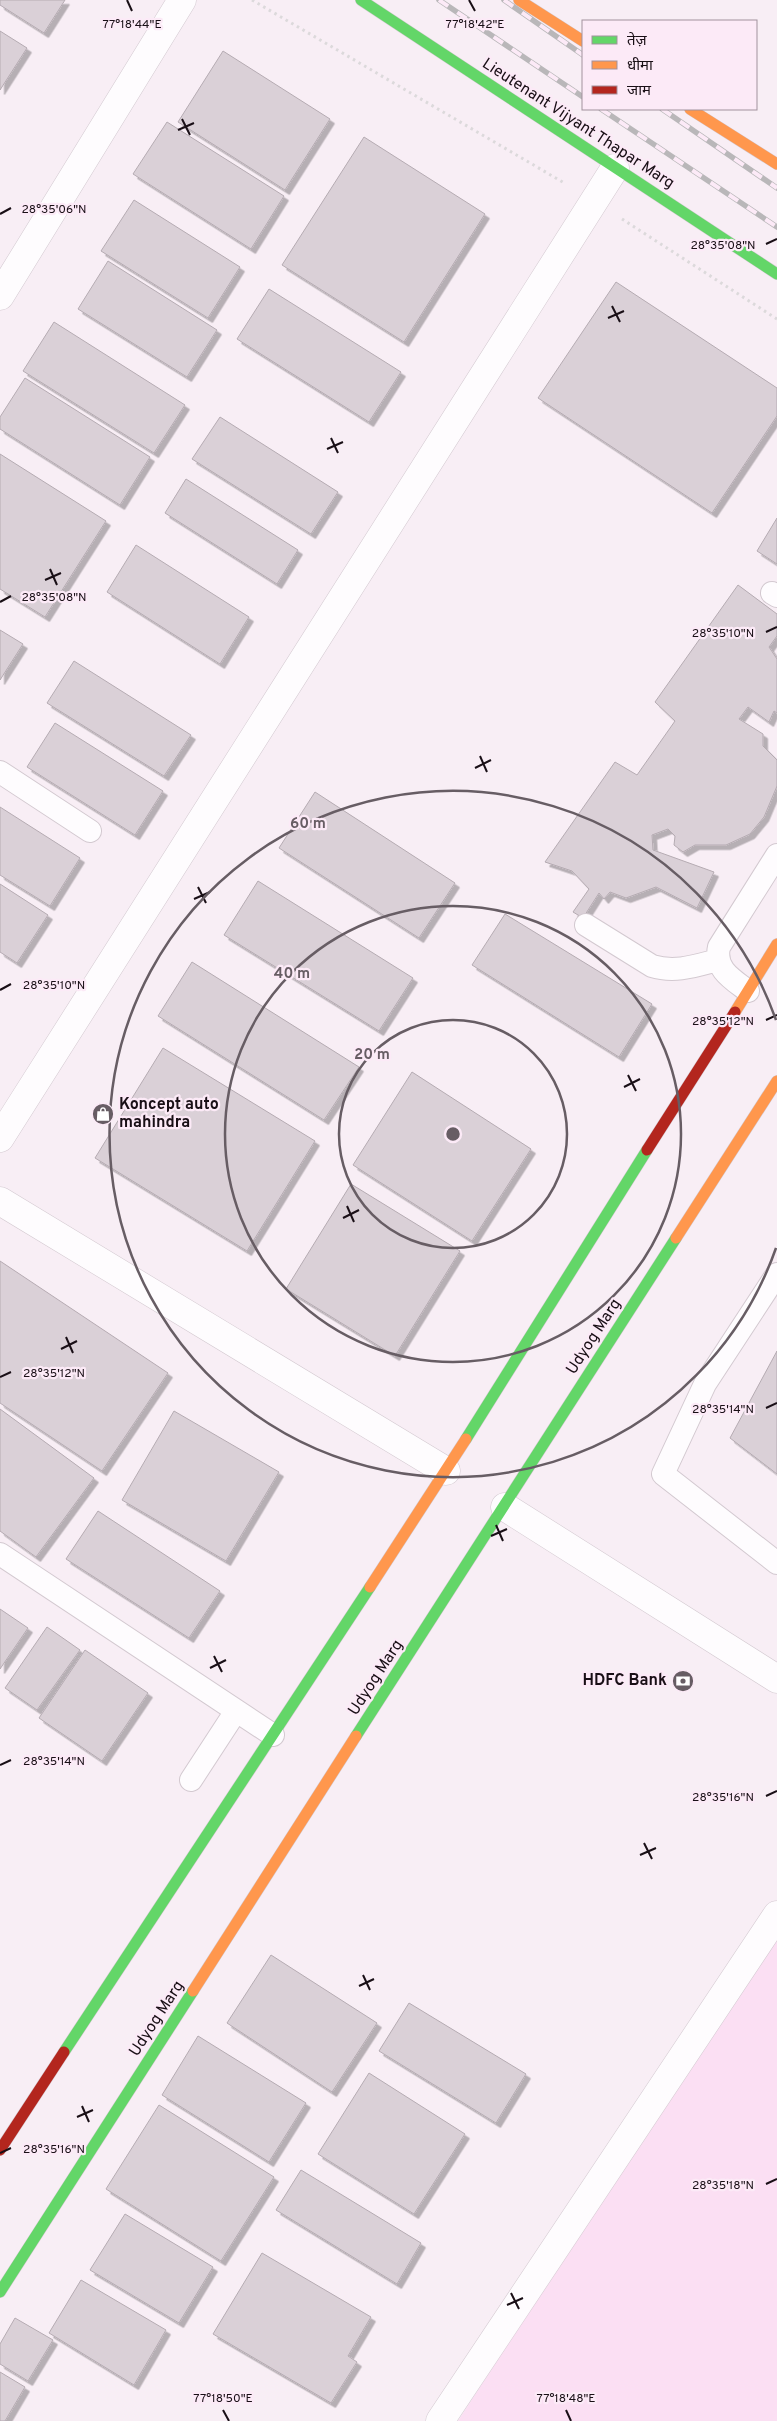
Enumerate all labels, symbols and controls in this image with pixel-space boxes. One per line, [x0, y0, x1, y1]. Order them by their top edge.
text: 77°18'44"E [102, 17, 162, 33]
text: 77°18'42"E [445, 17, 505, 33]
legend [582, 20, 757, 110]
text: तेज़ [627, 31, 648, 51]
street label: Lieutenant Vijyant Thapar Marg [478, 54, 678, 194]
text: धीमा [627, 57, 654, 76]
text: जाम [627, 82, 652, 101]
text: 28°35'06"N [21, 202, 87, 218]
text: 28°35'08"N [690, 238, 756, 254]
text: 28°35'08"N [21, 590, 87, 606]
text: 28°35'10"N [692, 626, 754, 642]
text: 60 m [290, 815, 326, 834]
text: 40 m [274, 965, 310, 984]
text: 28°35'10"N [23, 978, 85, 994]
text: 28°35'12"N [692, 1014, 754, 1030]
text: 20 m [354, 1046, 390, 1065]
place label: Koncept auto mahindra [119, 1095, 219, 1133]
shop icon: Koncept auto mahindra [91, 1102, 115, 1126]
centre of rings [444, 1125, 462, 1143]
street label: Udyog Marg [562, 1295, 626, 1379]
text: 28°35'12"N [23, 1366, 85, 1382]
text: 28°35'14"N [692, 1402, 754, 1418]
street label: Udyog Marg [344, 1636, 408, 1720]
bank icon: HDFC Bank [671, 1669, 695, 1693]
place label: HDFC Bank [583, 1671, 667, 1691]
text: 28°35'14"N [23, 1754, 85, 1770]
text: 28°35'16"N [692, 1790, 754, 1806]
street label: Udyog Marg [125, 1977, 189, 2061]
text: 28°35'16"N [23, 2142, 85, 2158]
text: 28°35'18"N [692, 2178, 754, 2194]
text: 77°18'50"E [193, 2391, 253, 2407]
text: 77°18'48"E [536, 2391, 596, 2407]

